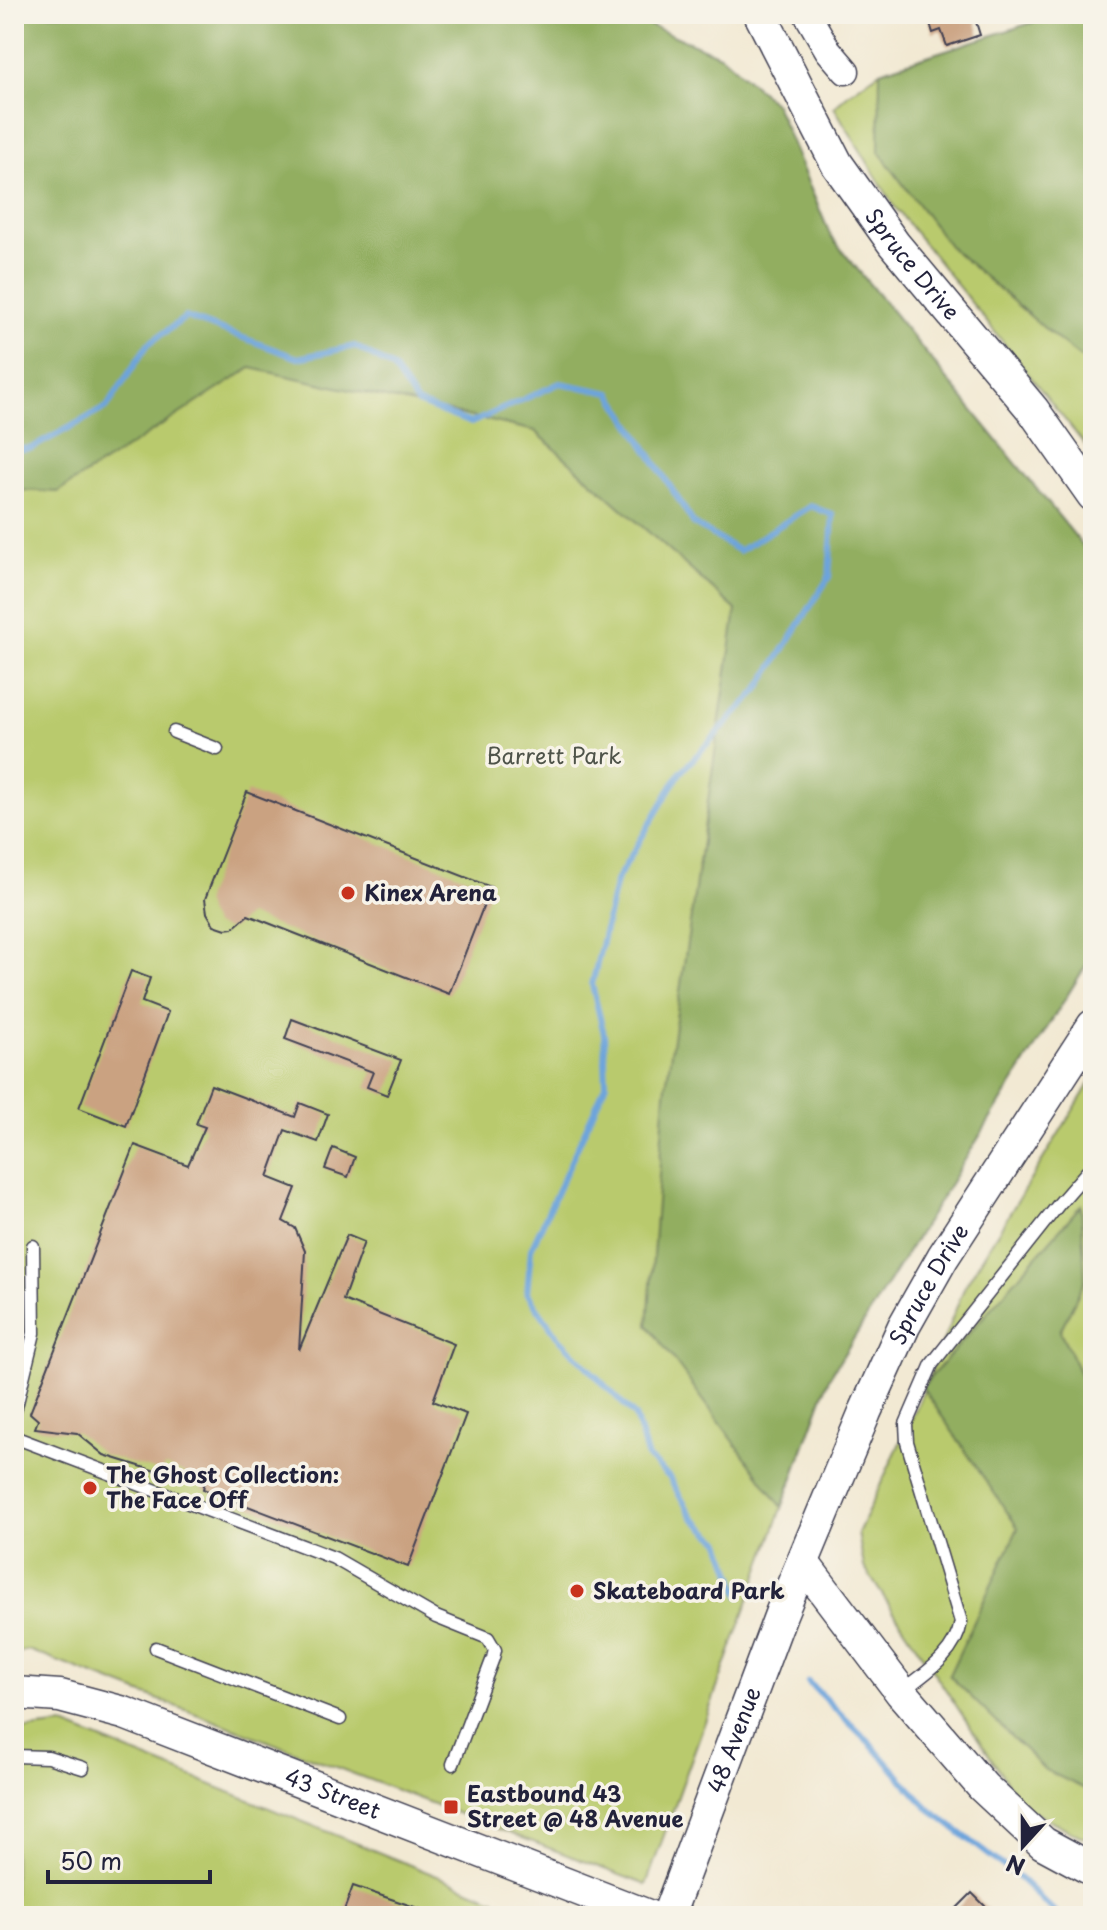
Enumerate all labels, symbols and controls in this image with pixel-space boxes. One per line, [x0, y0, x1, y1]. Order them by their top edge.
street label: Spruce Drive [858, 201, 969, 326]
park label: Barrett Park [486, 738, 622, 771]
place label: Kinex Arena [364, 875, 497, 908]
marker: Kinex Arena [339, 884, 357, 902]
street label: Spruce Drive [880, 1216, 976, 1350]
place label: The Ghost Collection: The Face Off [106, 1457, 339, 1515]
marker: The Ghost Collection: The Face Off [81, 1479, 99, 1497]
place label: Skateboard Park [593, 1573, 785, 1606]
marker: Skateboard Park [568, 1582, 586, 1600]
street label: 48 Avenue [698, 1682, 767, 1797]
street label: 43 Street [280, 1759, 386, 1826]
place label: Eastbound 43 Street @ 48 Avenue [467, 1776, 684, 1834]
marker: Eastbound 43 Street @ 48 Avenue [442, 1798, 460, 1816]
north arrow [983, 1806, 1063, 1886]
scale bar [48, 1834, 210, 1884]
text: 50 m [60, 1842, 122, 1878]
text: N [1001, 1848, 1029, 1885]

